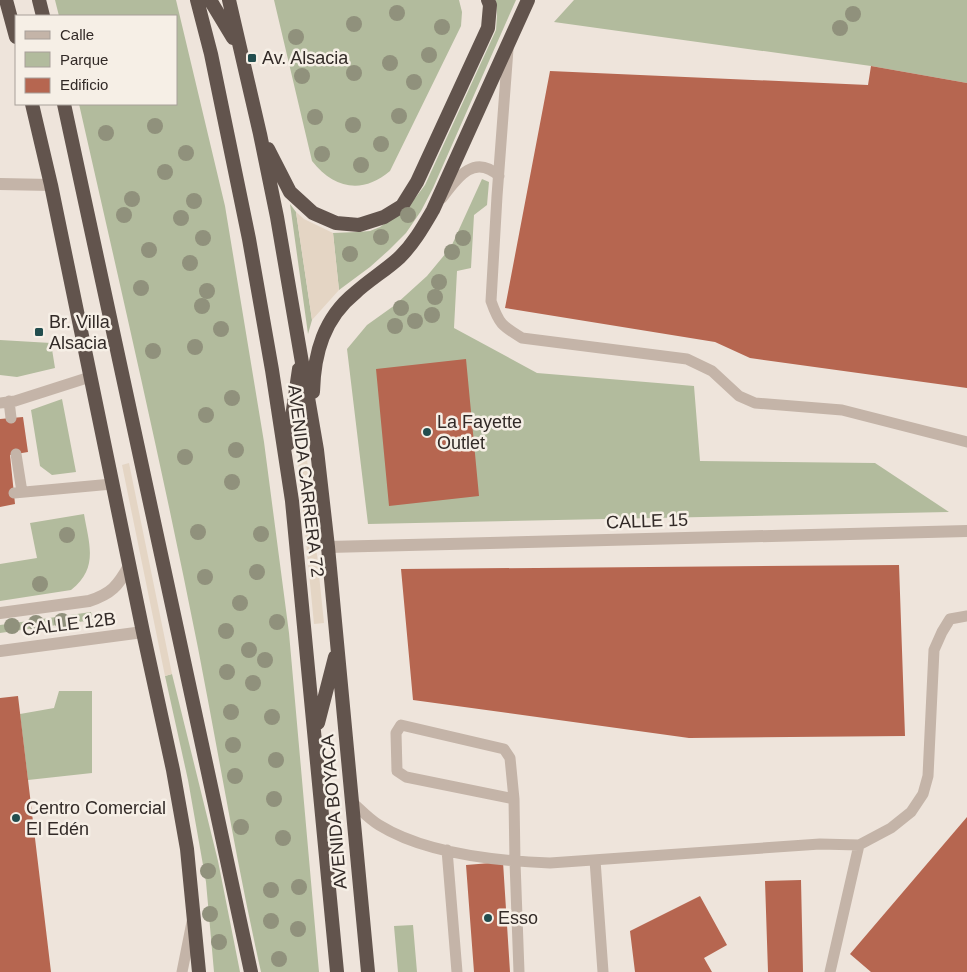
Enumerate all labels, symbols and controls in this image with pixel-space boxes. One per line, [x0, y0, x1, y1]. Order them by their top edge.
legend [15, 15, 178, 105]
text: Calle [60, 26, 94, 43]
place label: Av. Alsacia [262, 48, 349, 68]
text: Parque [60, 51, 108, 68]
marker: Av. Alsacia [246, 52, 258, 64]
text: Edificio [60, 76, 108, 93]
place label: Br. Villa Alsacia [49, 312, 111, 353]
marker: Br. Villa Alsacia [33, 326, 45, 338]
street label: AVENIDA CARRERA 72 [284, 384, 328, 578]
place label: La Fayette Outlet [437, 412, 522, 453]
marker: La Fayette Outlet [421, 426, 433, 438]
street label: CALLE 15 [606, 510, 688, 532]
street label: CALLE 12B [21, 608, 117, 640]
street label: AVENIDA BOYACA [317, 734, 351, 890]
place label: Centro Comercial El Edén [26, 798, 166, 839]
marker: Centro Comercial El Edén [10, 812, 22, 824]
place label: Esso [498, 908, 538, 928]
marker: Esso [482, 912, 494, 924]

